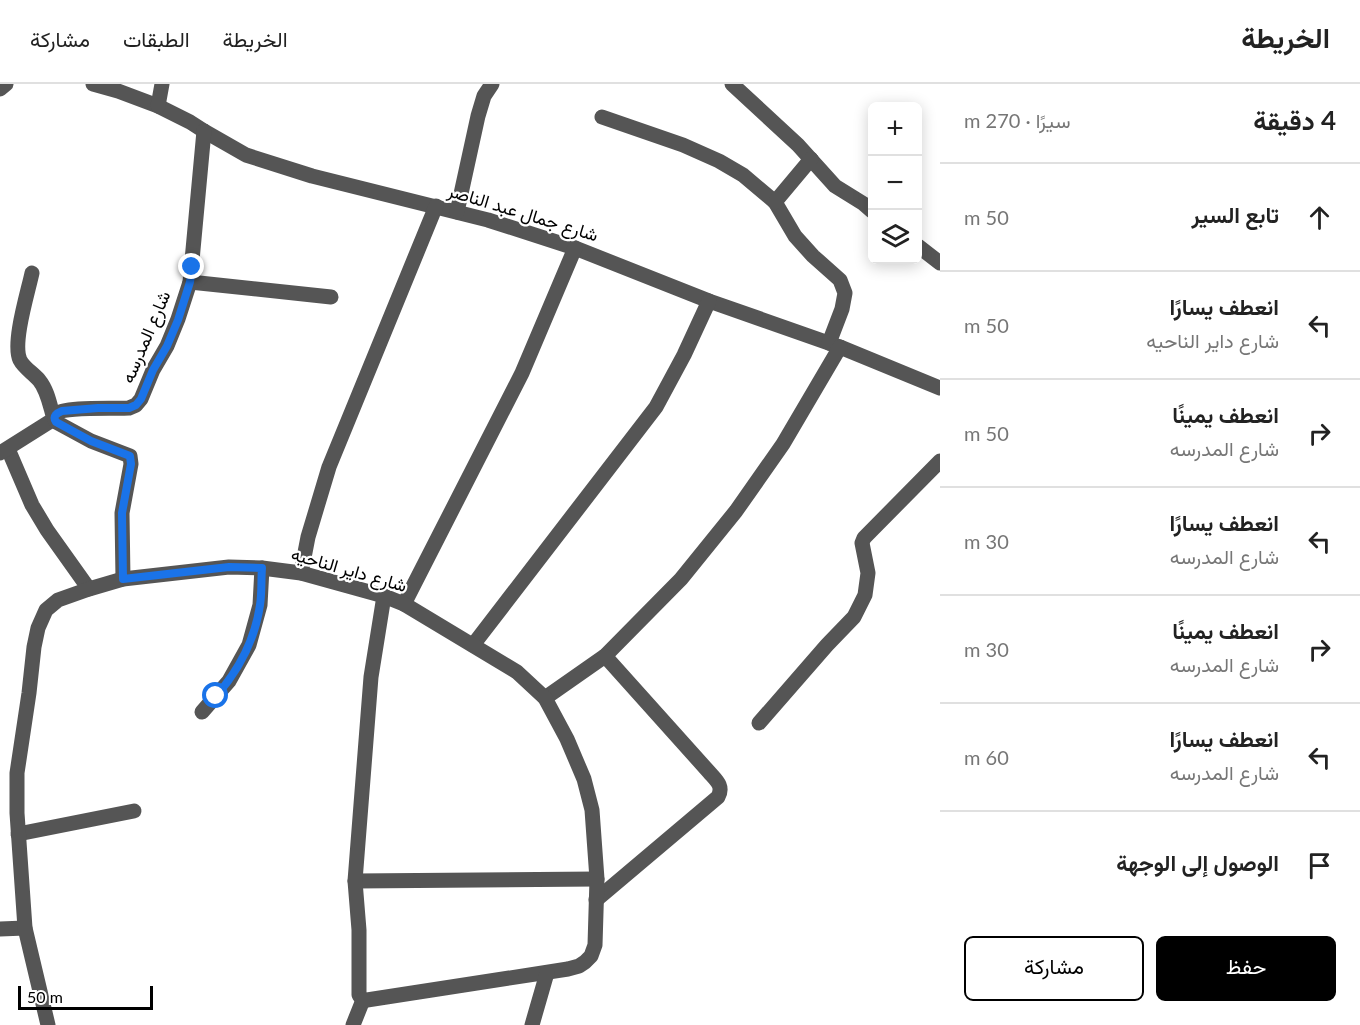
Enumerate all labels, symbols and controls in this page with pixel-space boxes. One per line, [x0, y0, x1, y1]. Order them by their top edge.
text: الخريطة [1241, 20, 1330, 54]
text: مشاركة [30, 26, 90, 51]
text: الطبقات [123, 26, 190, 51]
text: الخريطة [223, 26, 288, 51]
map controls [868, 102, 922, 264]
button: + [868, 102, 922, 156]
text: 4 دقيقة [1253, 104, 1336, 136]
text: سيرًا · 270 m [964, 108, 1071, 132]
button: − [868, 156, 922, 210]
street label: شارع جمال عبد الناصر [444, 178, 601, 247]
text: تابع السير [1192, 201, 1279, 228]
icon: ahead [1303, 201, 1336, 234]
text: 50 m [964, 205, 1009, 229]
button: layers [868, 210, 922, 264]
route end [178, 253, 204, 279]
street label: شارع المدرسه [116, 287, 176, 387]
text: انعطف يسارًا [1170, 293, 1279, 320]
icon: left [1303, 309, 1336, 342]
text: 50 m [964, 313, 1009, 337]
text: شارع داير الناحيه [1146, 328, 1279, 352]
text: انعطف يمينًا [1172, 401, 1279, 428]
icon: right [1303, 417, 1336, 450]
text: 50 m [964, 421, 1009, 445]
text: شارع المدرسه [1170, 436, 1279, 460]
text: انعطف يسارًا [1170, 509, 1279, 536]
icon: left [1303, 525, 1336, 558]
text: 30 m [964, 529, 1009, 553]
street label: شارع داير الناحيه [288, 542, 410, 598]
text: شارع المدرسه [1170, 544, 1279, 568]
text: انعطف يمينًا [1172, 617, 1279, 644]
icon: right [1303, 633, 1336, 666]
text: 30 m [964, 637, 1009, 661]
text: شارع المدرسه [1170, 652, 1279, 676]
route start [202, 682, 228, 708]
text: انعطف يسارًا [1170, 725, 1279, 752]
icon: left [1303, 741, 1336, 774]
text: 60 m [964, 745, 1009, 769]
text: شارع المدرسه [1170, 760, 1279, 784]
text: الوصول إلى الوجهة [1116, 849, 1279, 876]
icon: arrive [1303, 849, 1336, 882]
button: مشاركة [964, 936, 1144, 1001]
button: حفظ [1156, 936, 1336, 1001]
scale bar [18, 983, 153, 1010]
text: 50 m [27, 987, 63, 1006]

